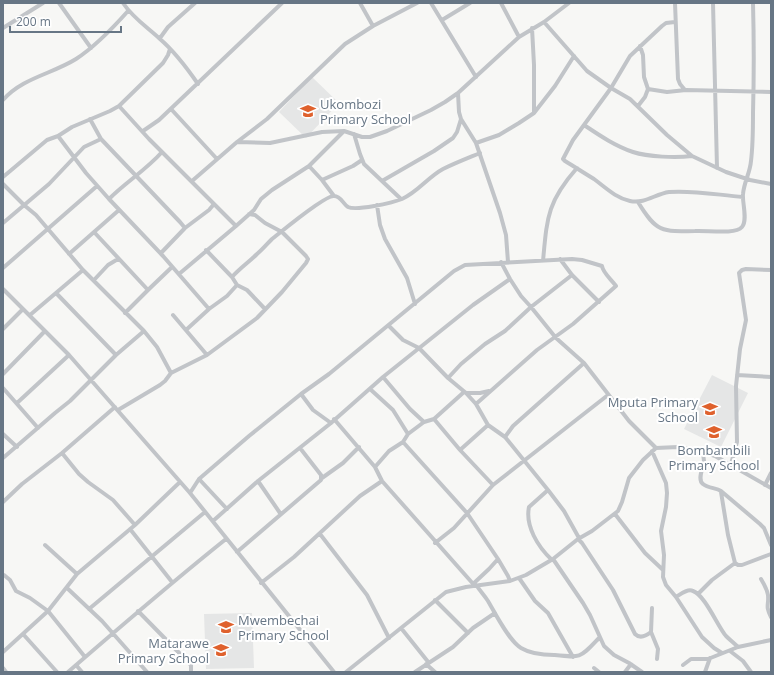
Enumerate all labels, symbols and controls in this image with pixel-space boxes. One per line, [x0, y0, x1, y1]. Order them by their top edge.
scale bar [10, 8, 121, 34]
text: 200 m [16, 13, 51, 30]
place label: Ukombozi Primary School [320, 95, 411, 128]
school or university icon: Ukombozi Primary School [299, 102, 317, 120]
place label: Mputa Primary School [608, 393, 698, 426]
school or university icon: Mputa Primary School [701, 400, 719, 418]
school or university icon: Bombambili Primary School [705, 423, 723, 441]
place label: Bombambili Primary School [668, 441, 760, 474]
place label: Mwembechai Primary School [238, 611, 329, 644]
school or university icon: Mwembechai Primary School [217, 618, 235, 636]
place label: Matarawe Primary School [118, 634, 209, 667]
school or university icon: Matarawe Primary School [212, 641, 230, 659]

